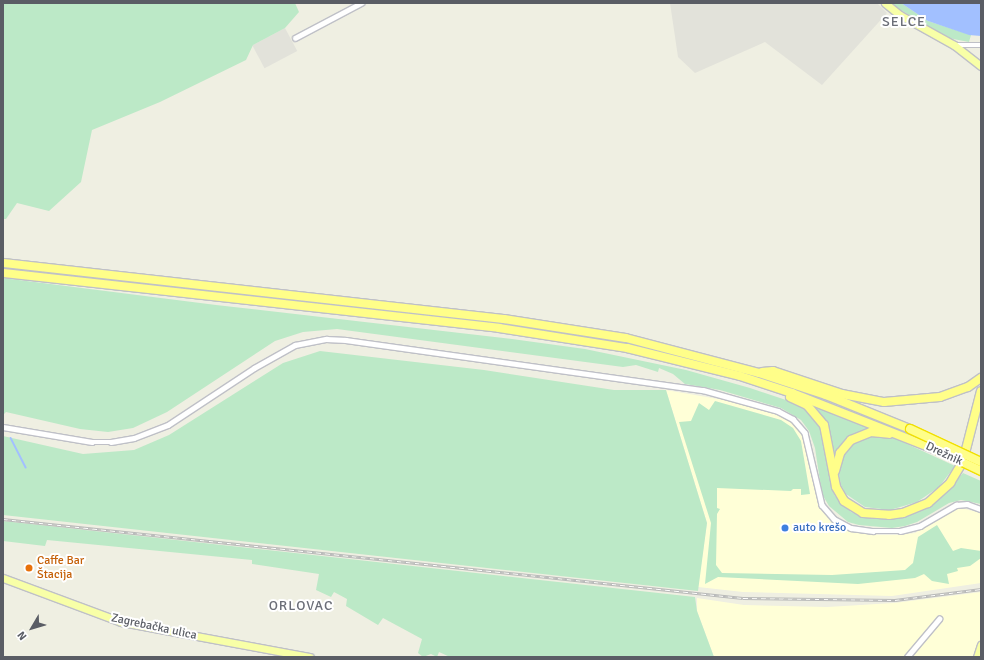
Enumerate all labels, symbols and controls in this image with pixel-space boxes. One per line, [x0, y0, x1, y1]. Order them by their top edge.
district label: SELCE [882, 14, 926, 30]
street label: Drežnik [923, 439, 965, 469]
place label: auto krešo [793, 521, 846, 535]
marker: auto krešo [780, 523, 790, 533]
place label: Caffe Bar Štacija [37, 554, 84, 582]
marker: Caffe Bar Štacija [24, 563, 34, 573]
district label: ORLOVAC [269, 598, 333, 614]
north arrow [12, 608, 52, 648]
street label: Zagrebačka ulica [110, 611, 198, 643]
text: N [15, 629, 30, 643]

